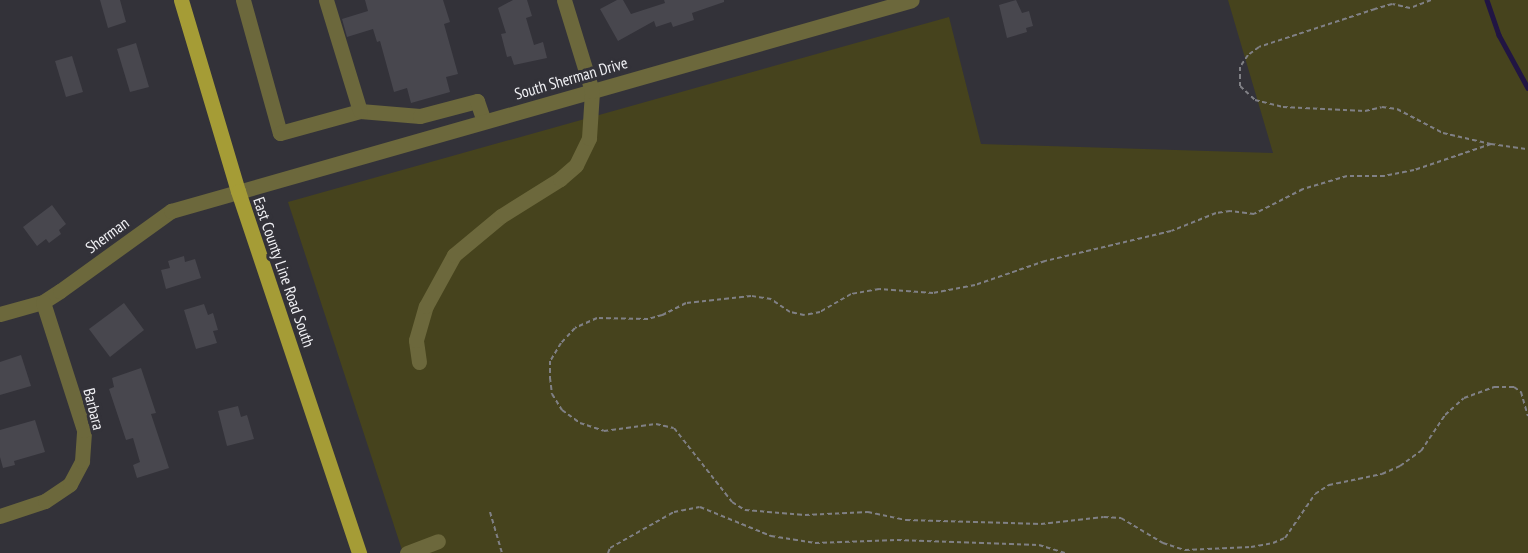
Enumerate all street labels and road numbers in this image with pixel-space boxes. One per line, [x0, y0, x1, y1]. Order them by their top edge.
street label: South Sherman Drive [512, 53, 630, 103]
street label: East County Line Road South [249, 194, 319, 350]
street label: Sherman [82, 213, 132, 257]
street label: Barbara [80, 386, 108, 432]

